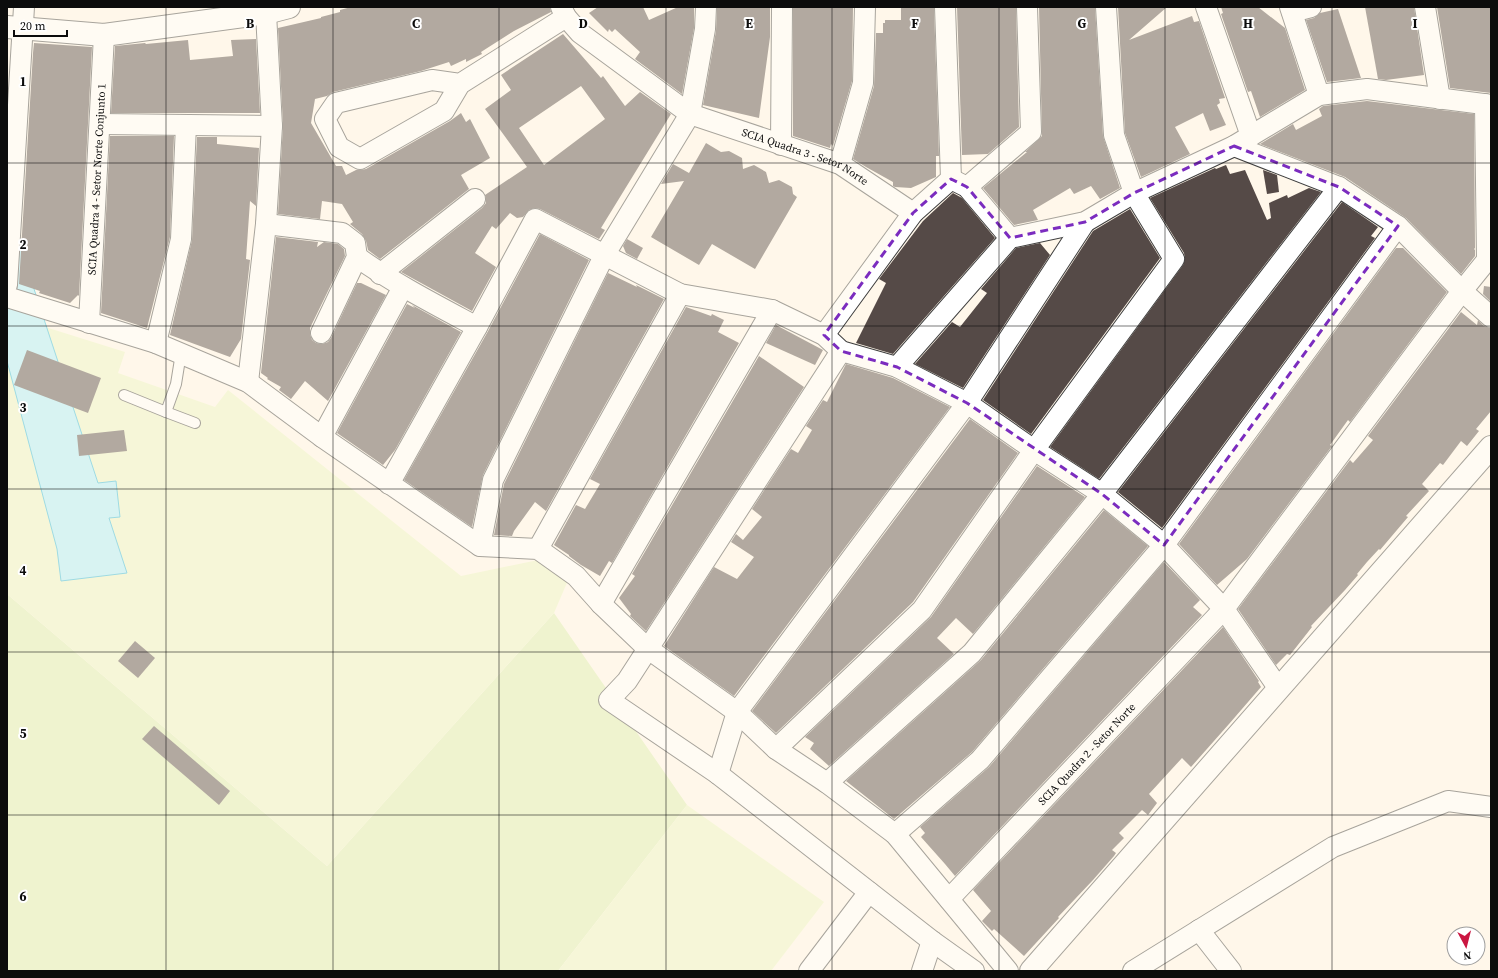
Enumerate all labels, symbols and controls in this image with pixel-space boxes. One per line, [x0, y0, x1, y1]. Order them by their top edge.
scale bar [14, 12, 67, 38]
text: B [246, 15, 255, 32]
text: C [412, 15, 420, 32]
text: D [578, 15, 588, 32]
text: E [745, 15, 753, 32]
text: F [911, 15, 919, 32]
text: G [1078, 15, 1087, 32]
text: H [1243, 15, 1253, 32]
text: I [1412, 15, 1418, 32]
text: 20 m [20, 18, 46, 34]
text: 1 [19, 73, 27, 90]
street label: SCIA Quadra 4 - Setor Norte Conjunto 1 [84, 83, 109, 275]
street label: SCIA Quadra 3 - Setor Norte [740, 124, 872, 189]
text: 2 [19, 236, 27, 253]
text: 3 [19, 399, 27, 416]
text: 4 [19, 562, 27, 579]
street label: SCIA Quadra 2 - Setor Norte [1034, 699, 1139, 808]
text: 5 [19, 725, 27, 742]
text: 6 [19, 888, 27, 905]
north arrow [1446, 926, 1486, 966]
text: N [1462, 947, 1472, 963]

